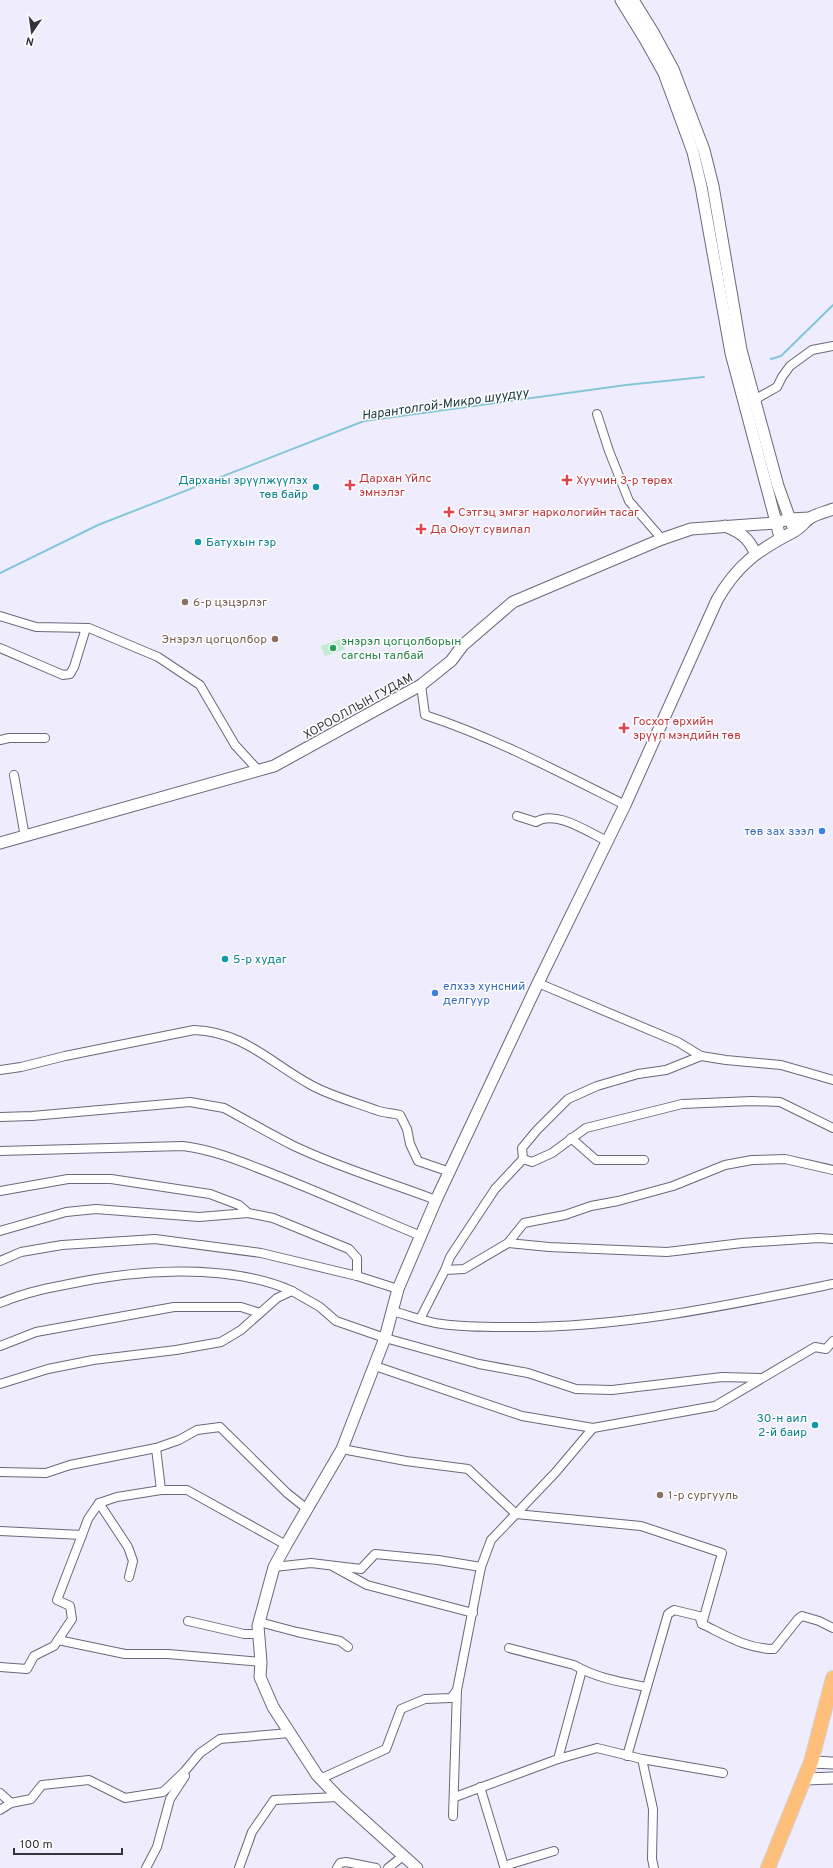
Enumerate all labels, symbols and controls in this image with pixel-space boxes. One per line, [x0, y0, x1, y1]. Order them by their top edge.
north arrow [12, 12, 52, 52]
text: N [25, 33, 35, 48]
water label: Нарантолгой-Микро шуудуу [361, 385, 531, 425]
place label: Дархан Үйлс эмнэлэг [359, 471, 431, 501]
place label: Дарханы эрүүлжүүлэх төв байр [178, 473, 308, 503]
place label: Хуучин 3-р төрөх [576, 473, 673, 489]
marker: Хуучин 3-р төрөх [561, 474, 573, 486]
marker: Дархан Үйлс эмнэлэг [344, 479, 356, 491]
marker: Дарханы эрүүлжүүлэх төв байр [311, 482, 321, 492]
place label: Сэтгэц эмгэг наркологийн тасаг [458, 505, 639, 521]
marker: Сэтгэц эмгэг наркологийн тасаг [443, 506, 455, 518]
place label: Да Оюут сувилал [430, 522, 531, 538]
marker: Да Оюут сувилал [415, 523, 427, 535]
place label: Батухын гэр [206, 535, 276, 551]
marker: Батухын гэр [193, 537, 203, 547]
place label: 6-р цэцэрлэг [193, 595, 267, 611]
marker: 6-р цэцэрлэг [180, 597, 190, 607]
place label: Энэрэл цогцолбор [162, 632, 267, 648]
marker: Энэрэл цогцолбор [270, 634, 280, 644]
place label: энэрэл цогцолборын сагсны талбай [341, 634, 461, 664]
marker: энэрэл цогцолборын сагсны талбай [328, 643, 338, 653]
street label: ХОРООЛЛЫН ГУДАМ [301, 670, 416, 744]
place label: Госхот өрхийн эрүүл мэндийн төв [633, 714, 741, 744]
marker: Госхот өрхийн эрүүл мэндийн төв [618, 722, 630, 734]
place label: төв зах зээл [744, 824, 814, 840]
marker: төв зах зээл [817, 826, 827, 836]
place label: 5-р худаг [233, 952, 287, 968]
marker: 5-р худаг [220, 954, 230, 964]
place label: елхээ хунсний делгуур [443, 979, 525, 1009]
marker: елхээ хунсний делгуур [430, 988, 440, 998]
place label: 30-н аил 2-й баир [757, 1411, 807, 1441]
marker: 30-н аил 2-й баир [810, 1420, 820, 1430]
place label: 1-р сургууль [668, 1488, 738, 1504]
marker: 1-р сургууль [655, 1490, 665, 1500]
scale bar [14, 1830, 122, 1856]
text: 100 m [20, 1837, 53, 1853]

